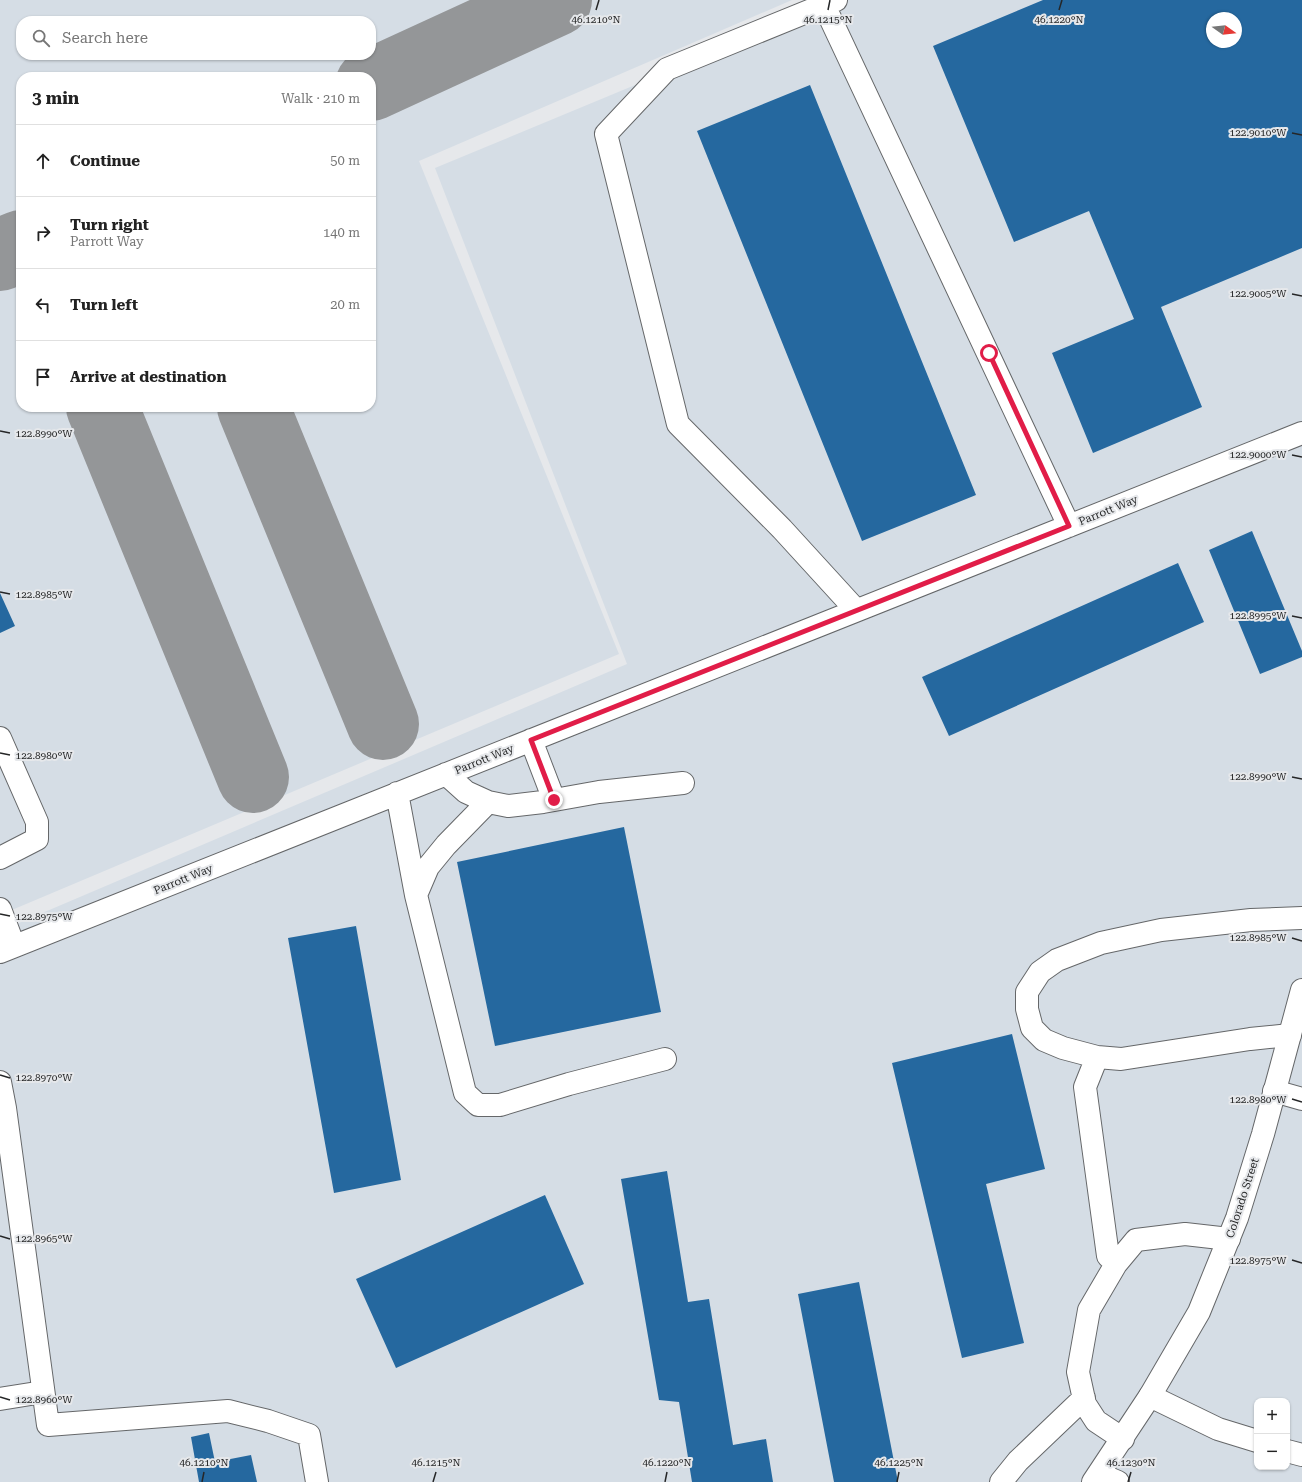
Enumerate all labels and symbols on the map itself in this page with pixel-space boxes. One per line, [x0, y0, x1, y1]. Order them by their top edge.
north arrow [1206, 12, 1242, 48]
text: 46.1210°N [571, 14, 621, 25]
text: 46.1215°N [803, 14, 853, 25]
text: 46.1220°N [1034, 14, 1084, 25]
text: 122.9010°W [1230, 127, 1287, 138]
text: 122.9005°W [1230, 288, 1287, 299]
route start [980, 344, 998, 362]
text: 122.8990°W [16, 428, 73, 439]
text: 122.9000°W [1230, 449, 1287, 460]
street label: Parrott Way [1077, 493, 1140, 528]
text: 122.8985°W [16, 589, 73, 600]
text: 122.8995°W [1230, 610, 1287, 621]
street label: Parrott Way [453, 742, 516, 777]
text: 122.8980°W [16, 750, 73, 761]
text: 122.8990°W [1230, 771, 1287, 782]
route end [545, 791, 563, 809]
street label: Parrott Way [152, 862, 215, 897]
text: 122.8975°W [16, 911, 73, 922]
text: 122.8985°W [1230, 932, 1287, 943]
text: 122.8970°W [16, 1072, 73, 1083]
text: 122.8980°W [1230, 1094, 1287, 1105]
street label: Colorado Street [1223, 1157, 1262, 1240]
text: 122.8965°W [16, 1233, 73, 1244]
text: 122.8975°W [1230, 1255, 1287, 1266]
text: 122.8960°W [16, 1394, 73, 1405]
text: 46.1210°N [179, 1457, 229, 1468]
text: 46.1215°N [411, 1457, 461, 1468]
text: 46.1220°N [642, 1457, 692, 1468]
text: 46.1225°N [874, 1457, 924, 1468]
text: 46.1230°N [1106, 1457, 1156, 1468]

